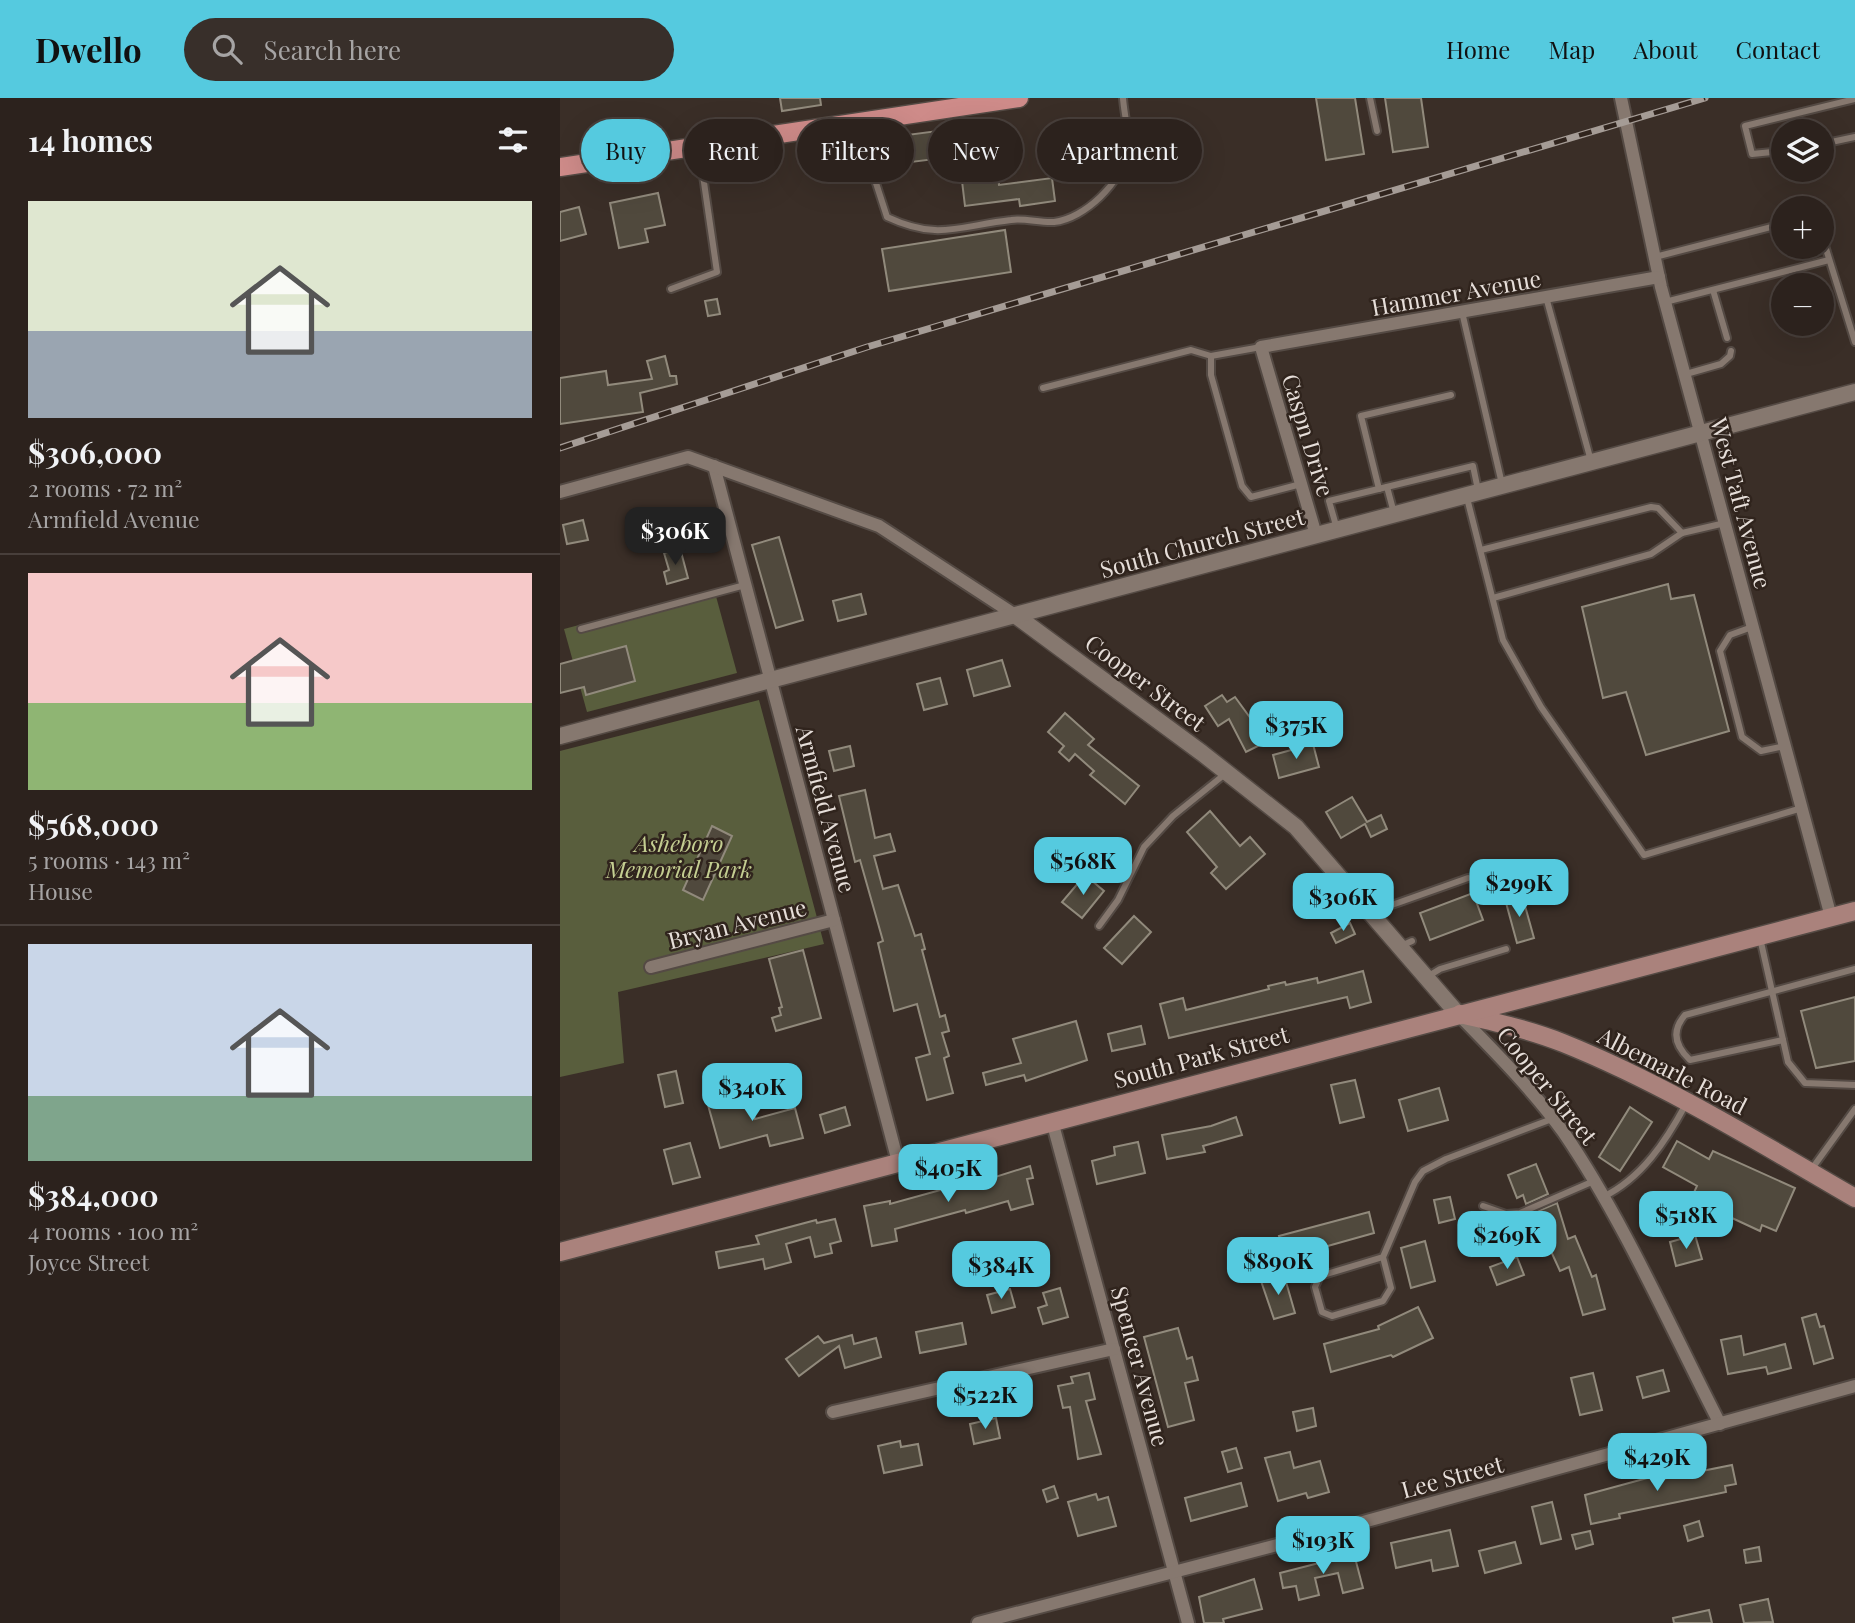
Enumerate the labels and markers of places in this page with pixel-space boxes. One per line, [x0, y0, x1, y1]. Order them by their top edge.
pin: $306K [626, 508, 724, 567]
pin: $375K [1247, 702, 1345, 761]
pin: $568K [1034, 838, 1132, 897]
pin: $299K [1470, 860, 1568, 919]
pin: $306K [1294, 874, 1392, 933]
pin: $340K [703, 1063, 801, 1123]
pin: $405K [899, 1144, 997, 1204]
pin: $518K [1637, 1192, 1735, 1251]
pin: $269K [1458, 1212, 1556, 1271]
pin: $890K [1229, 1238, 1327, 1297]
pin: $384K [952, 1242, 1050, 1301]
pin: $522K [936, 1372, 1034, 1431]
pin: $429K [1608, 1434, 1706, 1493]
pin: $193K [1274, 1516, 1372, 1576]

